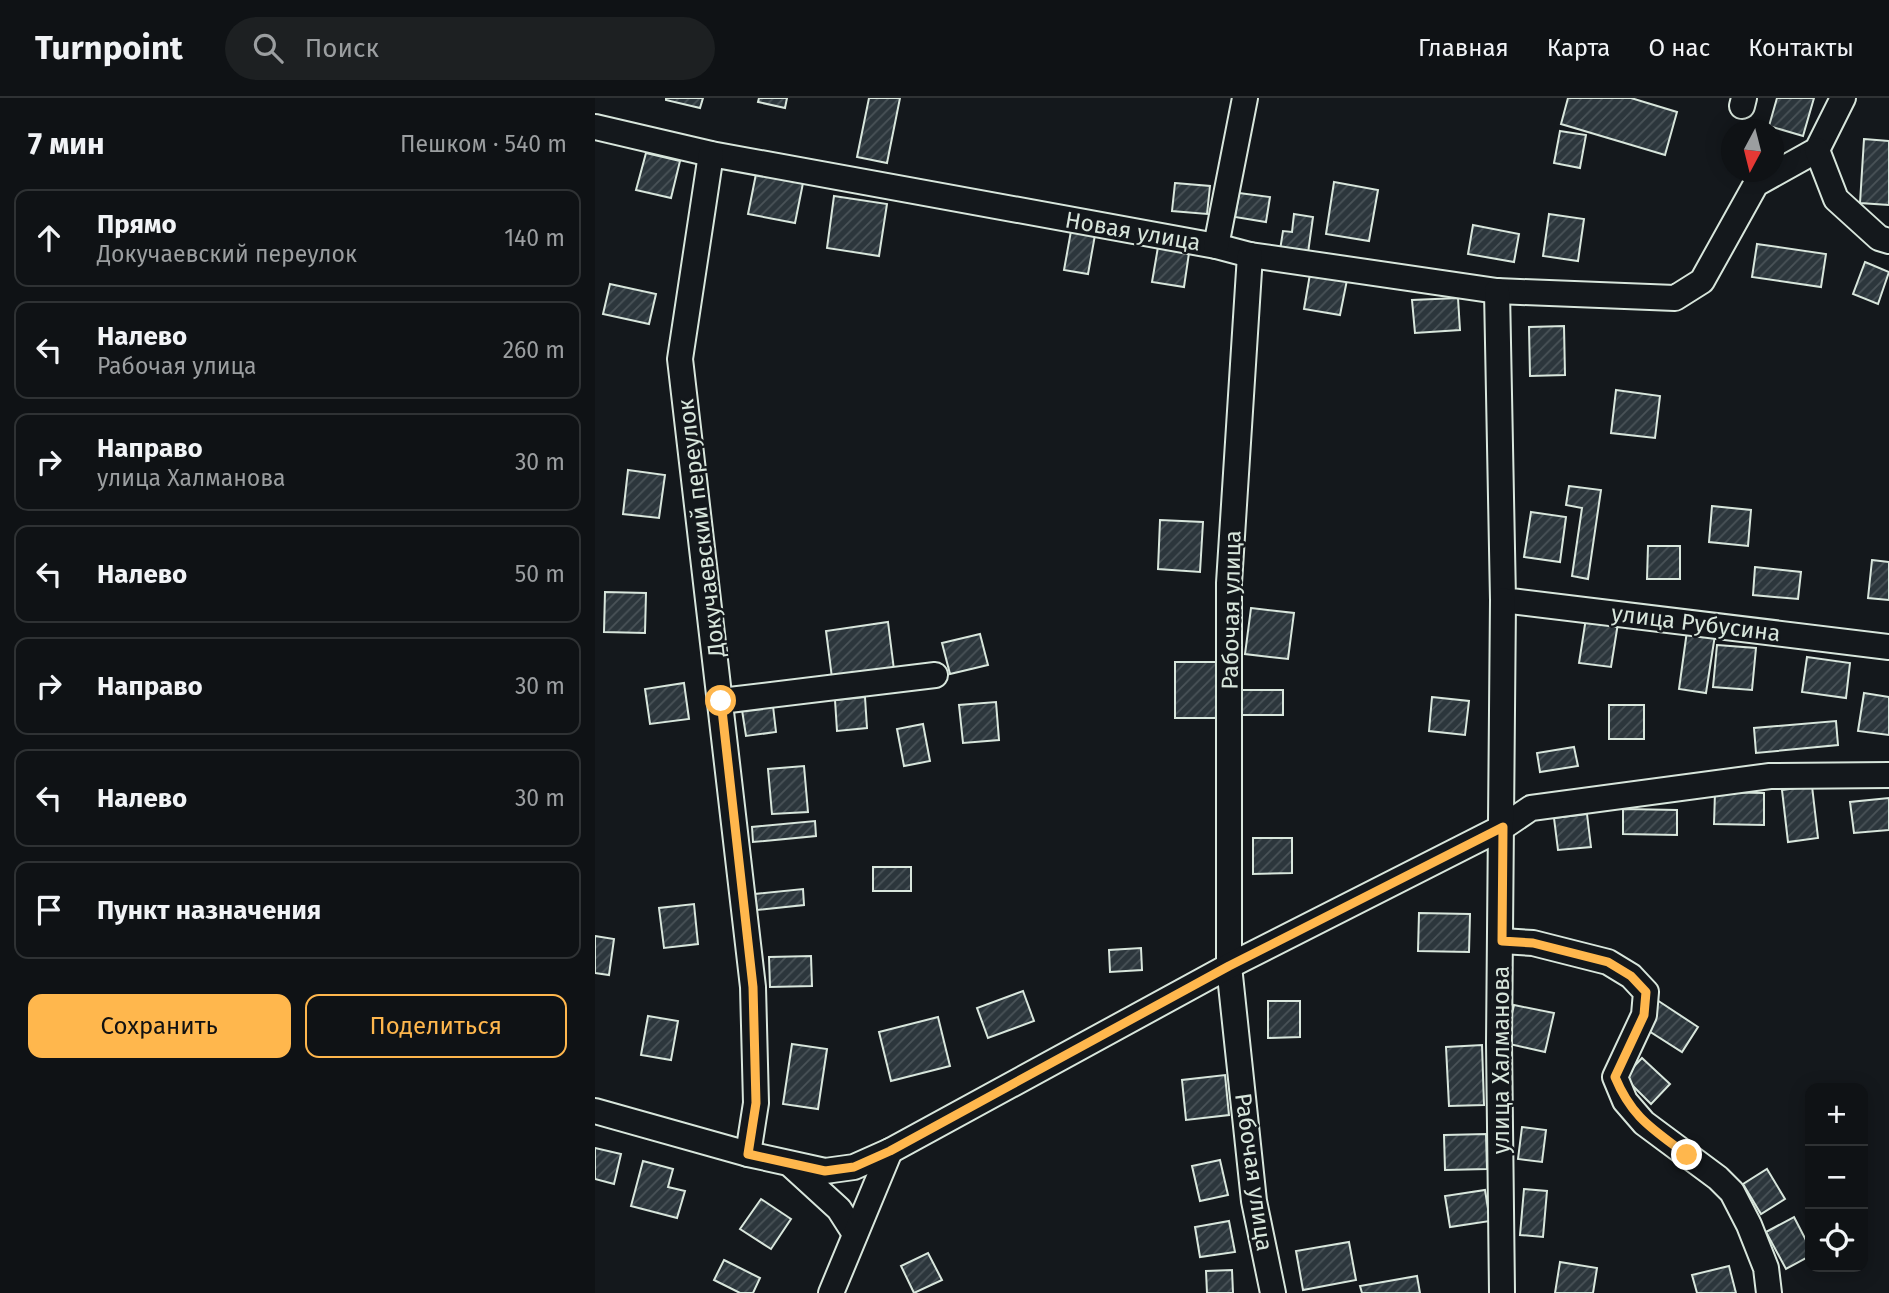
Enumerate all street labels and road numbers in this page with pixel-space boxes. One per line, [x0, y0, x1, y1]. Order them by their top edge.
street label: Новая улица [1063, 205, 1203, 257]
street label: Докучаевский переулок [671, 397, 731, 660]
street label: Рабочая улица [1216, 530, 1246, 690]
street label: улица Рубусина [1610, 599, 1782, 647]
street label: улица Халманова [1487, 966, 1515, 1154]
street label: Рабочая улица [1229, 1091, 1279, 1253]

